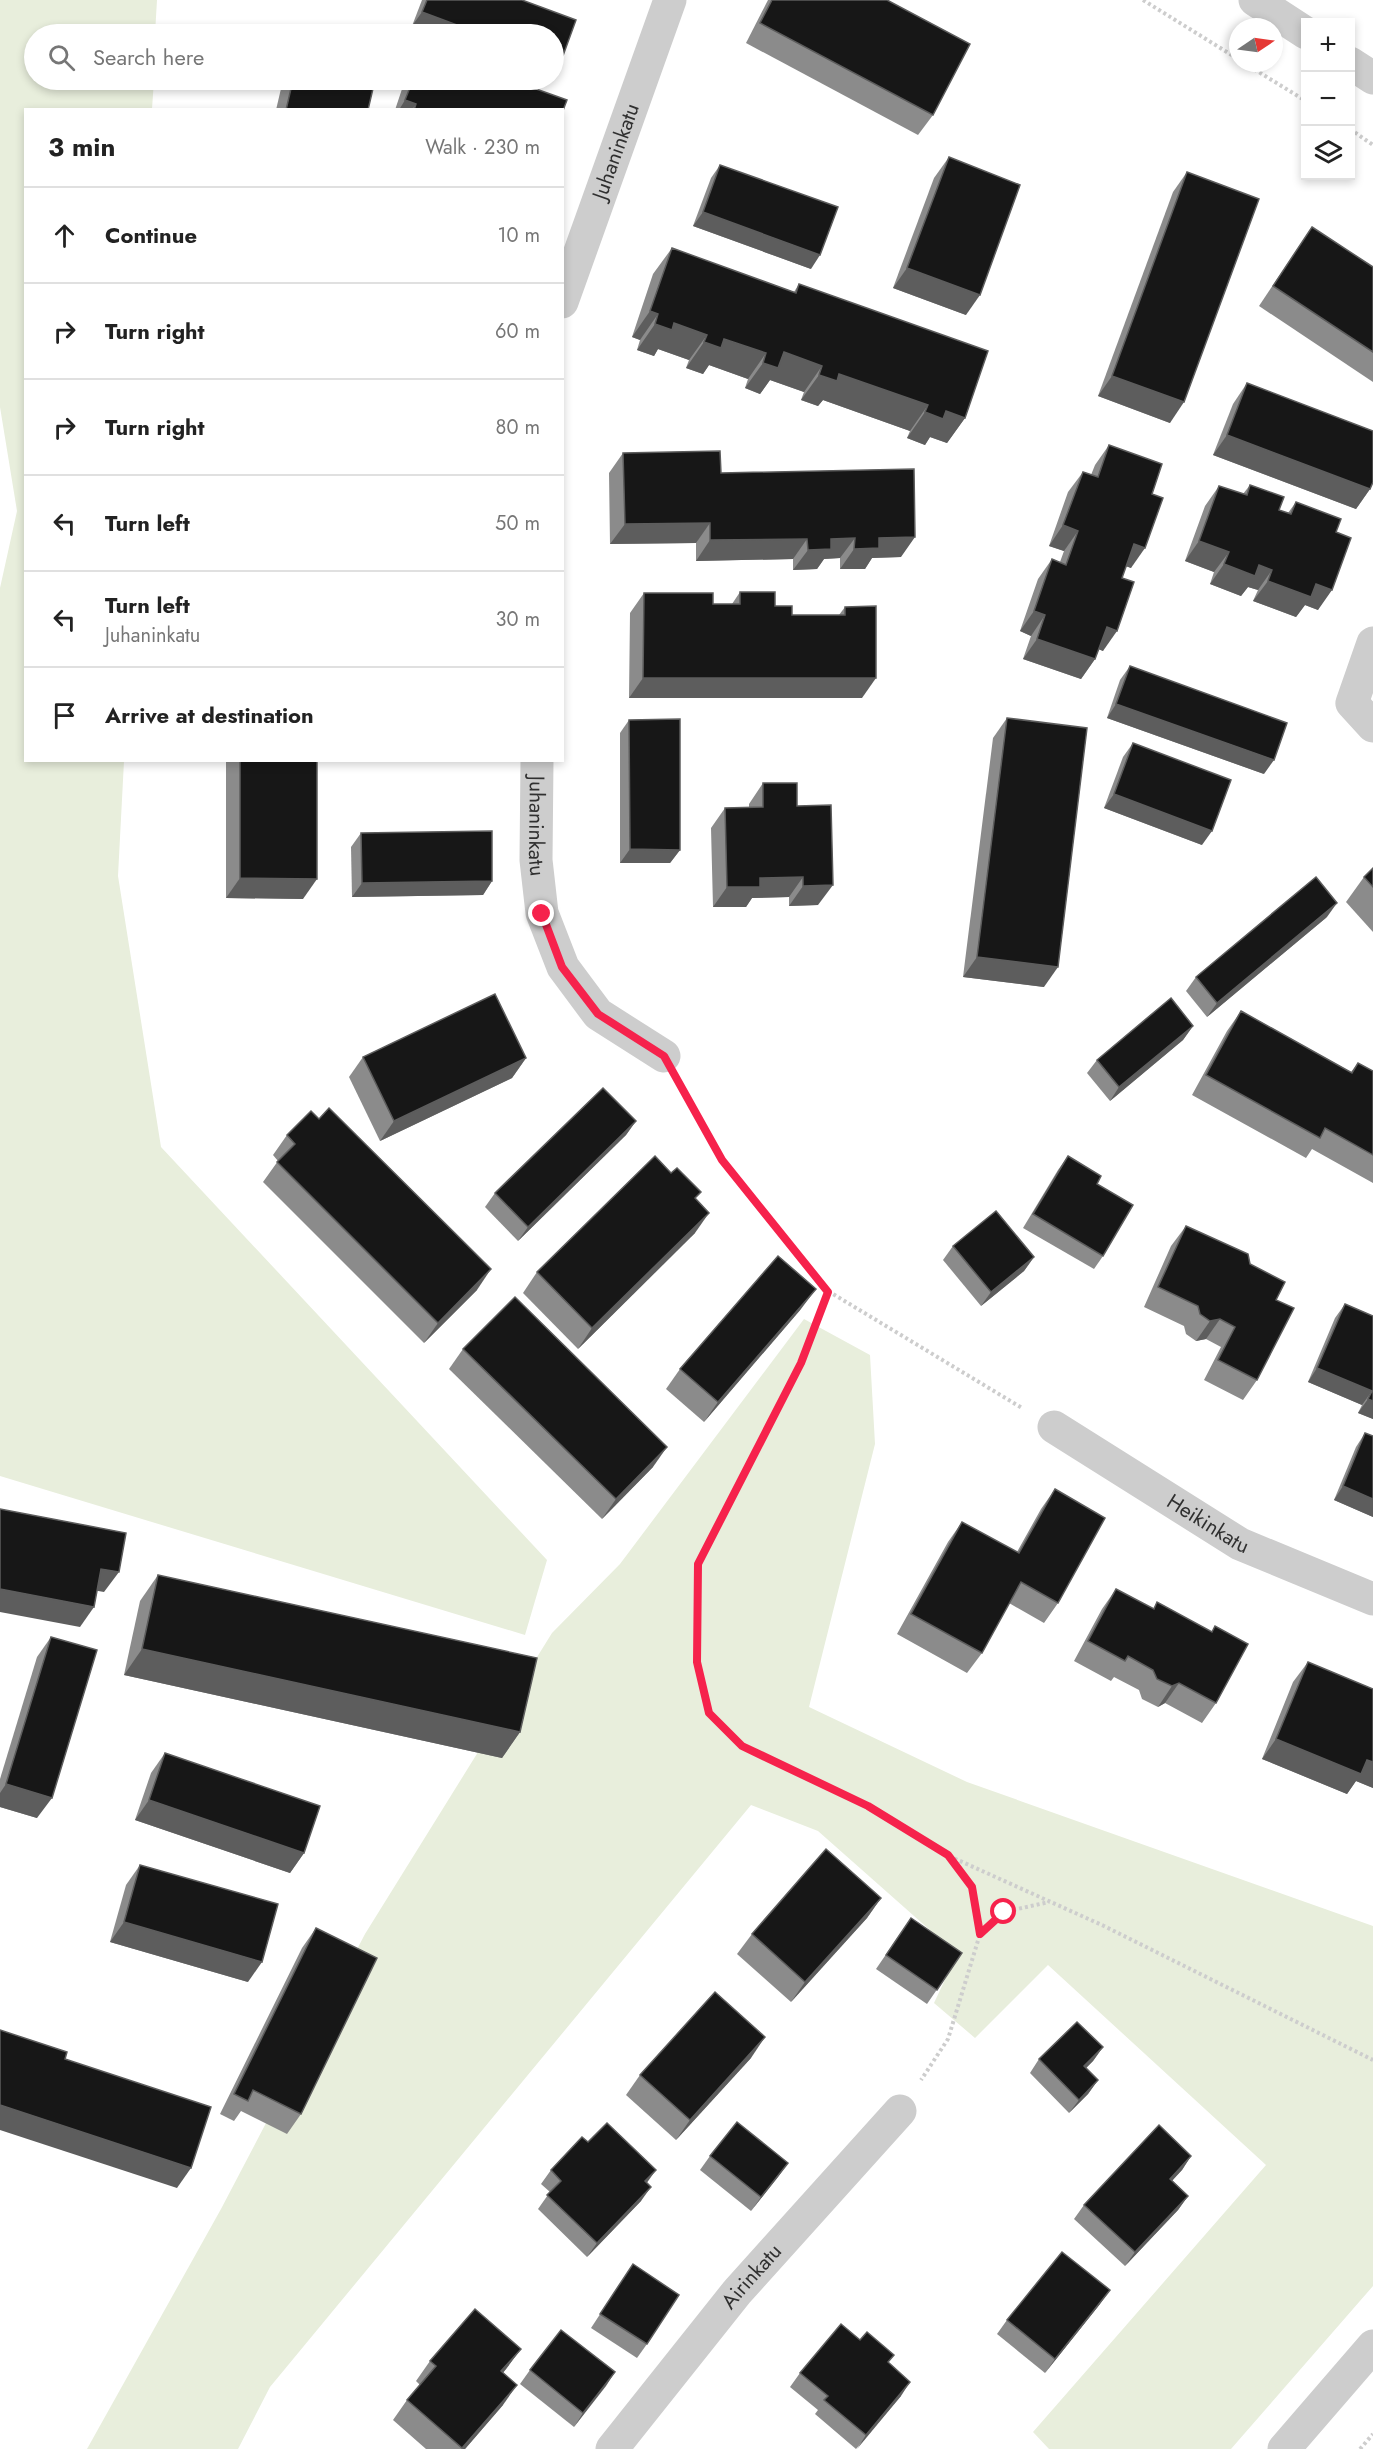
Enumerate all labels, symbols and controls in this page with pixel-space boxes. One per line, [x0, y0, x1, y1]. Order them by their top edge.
north arrow [1229, 18, 1283, 72]
map controls [1301, 18, 1355, 180]
button: + [1301, 18, 1355, 72]
search box [24, 24, 564, 90]
icon: search [45, 41, 78, 74]
text: Search here [93, 41, 204, 73]
button: − [1301, 72, 1355, 126]
street label: Juhaninkatu [584, 99, 647, 206]
button: layers [1301, 126, 1355, 180]
text: 3 min [48, 128, 115, 166]
text: Walk · 230 m [425, 133, 540, 162]
icon: ahead [48, 219, 81, 252]
text: Continue [105, 219, 197, 251]
text: 10 m [497, 221, 540, 250]
icon: right [48, 315, 81, 348]
text: Turn right [105, 315, 205, 347]
text: 60 m [495, 317, 540, 346]
icon: right [48, 411, 81, 444]
text: Turn right [105, 411, 205, 443]
text: 80 m [495, 413, 540, 442]
icon: left [48, 507, 81, 540]
text: Turn left [105, 507, 190, 539]
text: 50 m [495, 509, 540, 538]
text: Turn left [105, 589, 190, 621]
icon: left [48, 603, 81, 636]
text: 30 m [495, 605, 540, 634]
text: Juhaninkatu [105, 621, 200, 650]
icon: arrive [48, 699, 81, 732]
text: Arrive at destination [105, 699, 314, 731]
street label: Juhaninkatu [521, 773, 553, 878]
route end [528, 900, 554, 926]
street label: Heikinkatu [1161, 1487, 1254, 1561]
route start [990, 1898, 1016, 1924]
street label: Airinkatu [714, 2237, 789, 2315]

